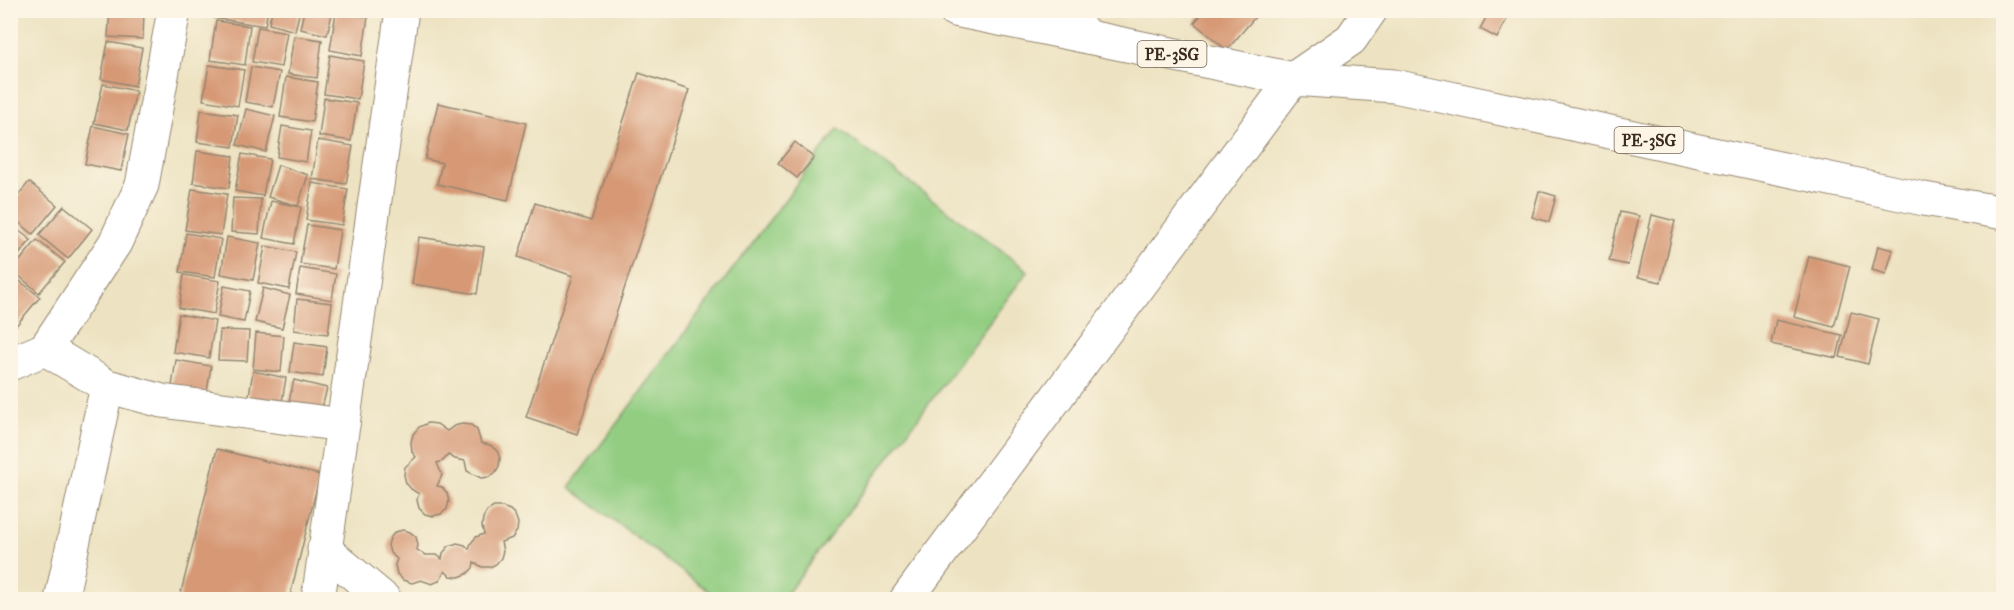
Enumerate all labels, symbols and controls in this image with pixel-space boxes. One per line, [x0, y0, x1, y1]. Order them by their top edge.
road number: PE-3SG [1138, 41, 1206, 67]
road number: PE-3SG [1614, 127, 1684, 153]

